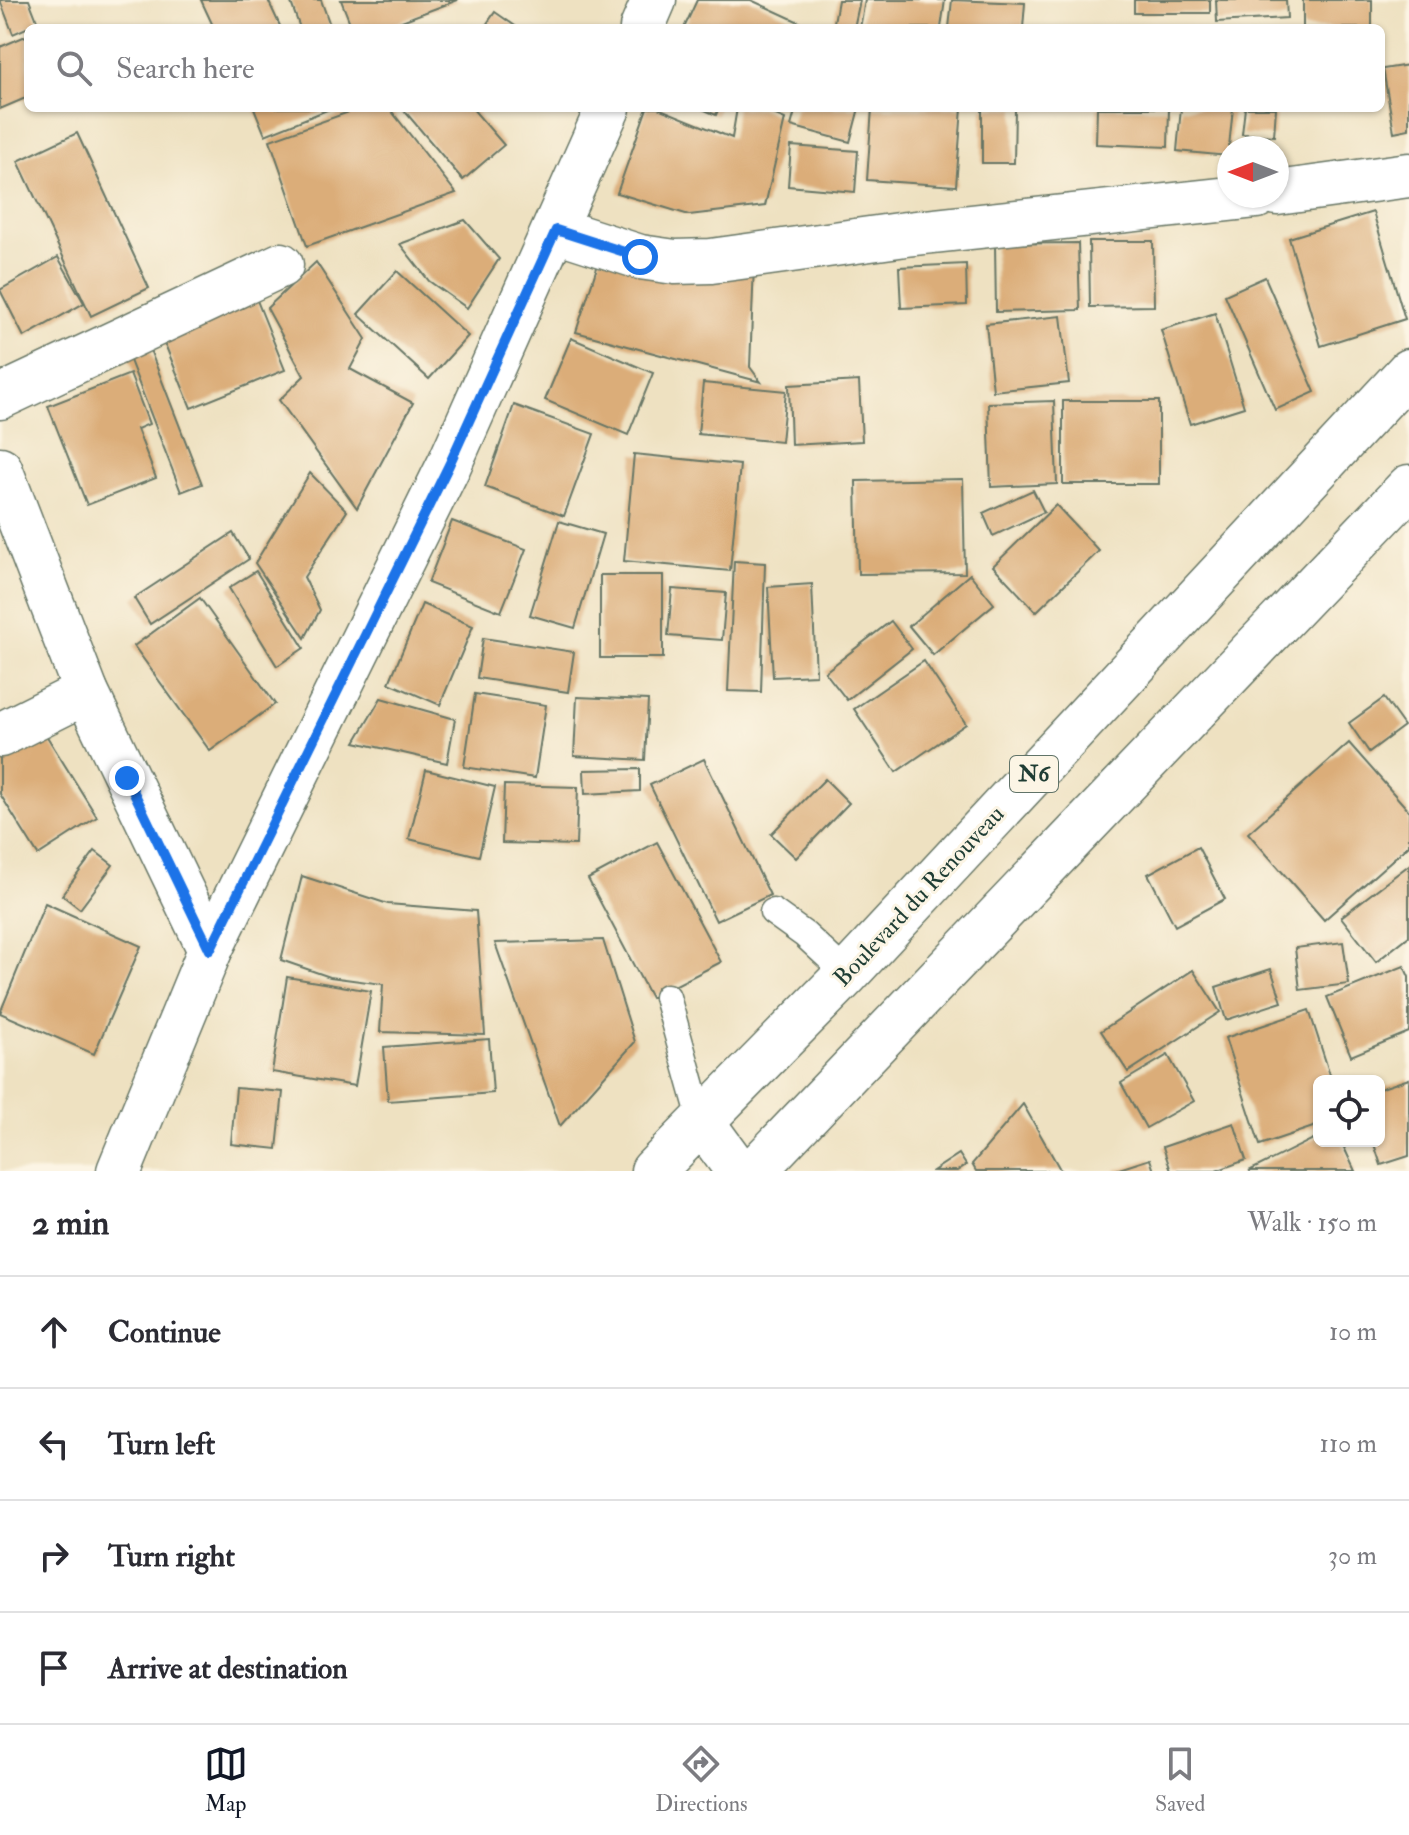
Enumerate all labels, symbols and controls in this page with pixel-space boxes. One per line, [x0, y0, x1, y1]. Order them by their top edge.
search box [24, 24, 1385, 112]
icon: search [52, 46, 96, 90]
text: Search here [116, 50, 255, 87]
north arrow [1217, 136, 1289, 208]
route start [622, 239, 658, 275]
road number: N6 [1010, 756, 1058, 792]
route end [109, 760, 145, 796]
street label: Boulevard du Renouveau [827, 799, 1011, 993]
map controls [1313, 1075, 1385, 1147]
button: locate [1313, 1075, 1385, 1147]
text: 2 min [32, 1202, 109, 1245]
text: Walk · 150 m [1248, 1207, 1377, 1239]
icon: ahead [32, 1310, 76, 1354]
text: Continue [108, 1314, 221, 1351]
text: 10 m [1329, 1316, 1377, 1348]
icon: left [32, 1422, 76, 1466]
text: Turn left [108, 1426, 215, 1463]
text: 110 m [1320, 1428, 1377, 1460]
icon: right [32, 1534, 76, 1578]
text: Turn right [108, 1538, 235, 1575]
text: 30 m [1328, 1540, 1377, 1572]
icon: arrive [32, 1646, 76, 1690]
text: Arrive at destination [108, 1650, 348, 1687]
tab: Map [204, 1742, 248, 1818]
tab: Directions [655, 1742, 748, 1818]
tab: Saved [1155, 1742, 1205, 1818]

